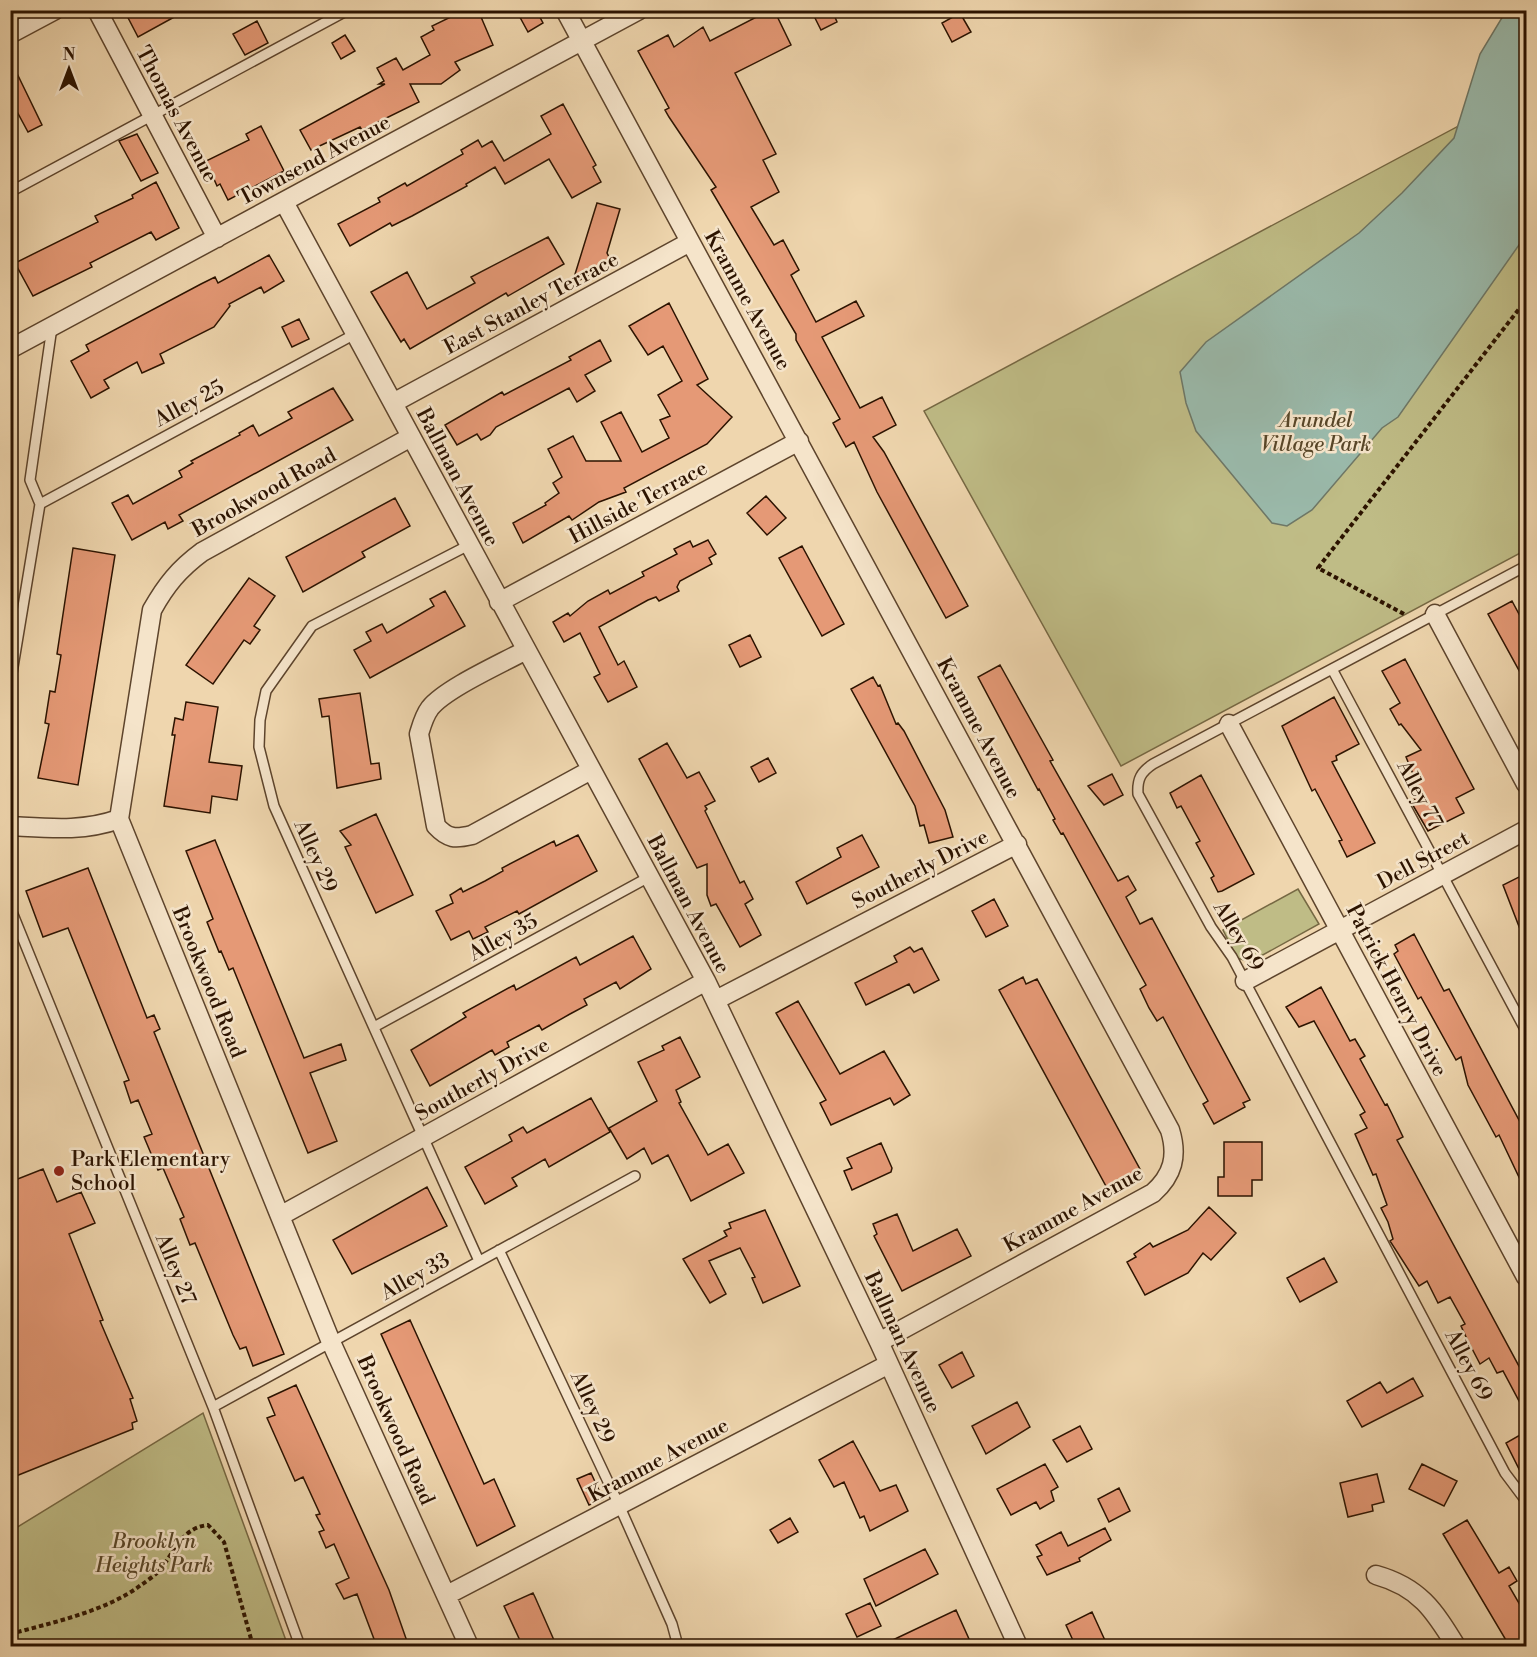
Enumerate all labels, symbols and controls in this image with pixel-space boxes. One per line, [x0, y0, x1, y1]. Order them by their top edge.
north arrow [39, 39, 99, 99]
street label: Thomas Avenue [129, 42, 223, 187]
text: N [63, 45, 76, 65]
street label: Townsend Avenue [234, 110, 395, 212]
street label: Kramme Avenue [698, 226, 796, 375]
street label: East Stanley Terrace [440, 247, 623, 361]
street label: Alley 25 [149, 375, 229, 434]
street label: Ballman Avenue [409, 403, 504, 551]
park label: Arundel Village Park [1261, 408, 1371, 458]
street label: Brookwood Road [187, 442, 341, 544]
street label: Hillside Terrace [565, 455, 712, 550]
street label: Kramme Avenue [930, 654, 1026, 803]
street label: Alley 77 [1390, 755, 1448, 833]
street label: Alley 29 [287, 815, 343, 897]
street label: Southerly Drive [848, 824, 993, 915]
street label: Dell Street [1373, 825, 1475, 896]
street label: Ballman Avenue [640, 830, 735, 978]
street label: Alley 69 [1207, 896, 1269, 976]
street label: Patrick Henry Drive [1340, 900, 1453, 1081]
street label: Brookwood Road [165, 902, 250, 1062]
street label: Alley 35 [463, 908, 543, 968]
street label: Southerly Drive [411, 1032, 554, 1128]
place label: Park Elementary School [71, 1147, 231, 1197]
street label: Kramme Avenue [999, 1161, 1148, 1259]
marker: Park Elementary School [52, 1164, 66, 1178]
street label: Alley 27 [149, 1229, 201, 1309]
street label: Alley 33 [375, 1247, 455, 1307]
street label: Ballman Avenue [858, 1267, 946, 1417]
street label: Alley 69 [1438, 1324, 1498, 1406]
street label: Brookwood Road [350, 1351, 440, 1509]
street label: Alley 29 [564, 1366, 620, 1448]
street label: Kramme Avenue [584, 1413, 733, 1509]
park label: Brooklyn Heights Park [94, 1529, 213, 1579]

